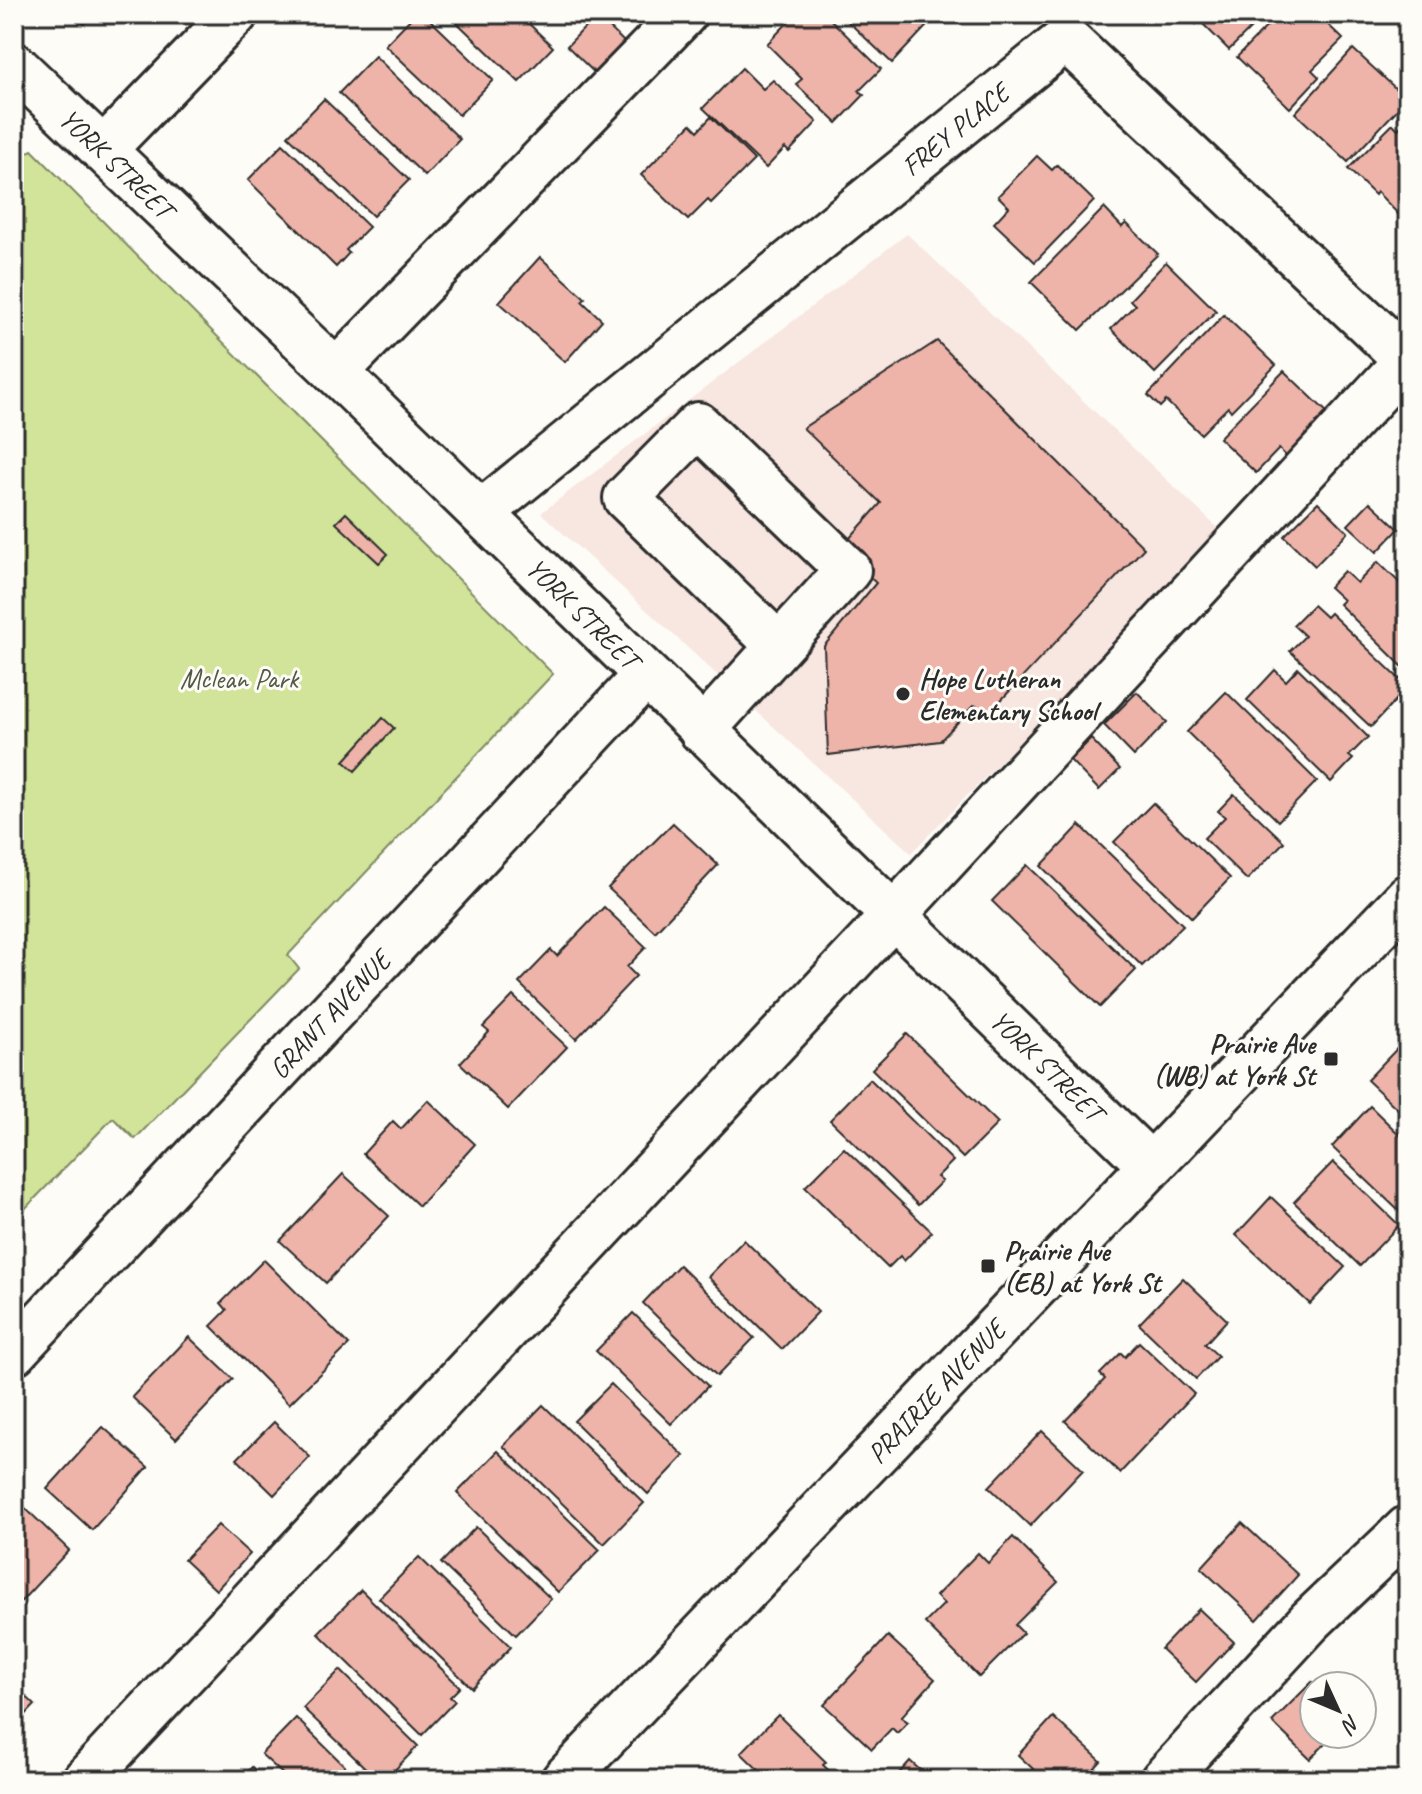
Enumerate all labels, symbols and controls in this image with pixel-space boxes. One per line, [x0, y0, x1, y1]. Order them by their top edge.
street label: FREY PLACE [894, 73, 1019, 183]
street label: YORK STREET [52, 100, 186, 230]
street label: YORK STREET [519, 550, 652, 680]
park label: Mclean Park [180, 661, 300, 696]
place label: Hope Lutheran Elementary School [919, 661, 1102, 728]
marker: Hope Lutheran Elementary School [894, 685, 912, 703]
street label: GRANT AVENUE [261, 940, 400, 1086]
street label: YORK STREET [983, 1002, 1116, 1132]
place label: Prairie Ave (WB) at York St [1153, 1026, 1318, 1093]
marker: Prairie Ave (WB) at York St [1322, 1050, 1340, 1068]
place label: Prairie Ave (EB) at York St [1004, 1233, 1163, 1300]
marker: Prairie Ave (EB) at York St [979, 1257, 997, 1275]
street label: PRAIRIE AVENUE [859, 1309, 1015, 1470]
north arrow [1298, 1670, 1378, 1750]
text: N [1335, 1709, 1366, 1740]

